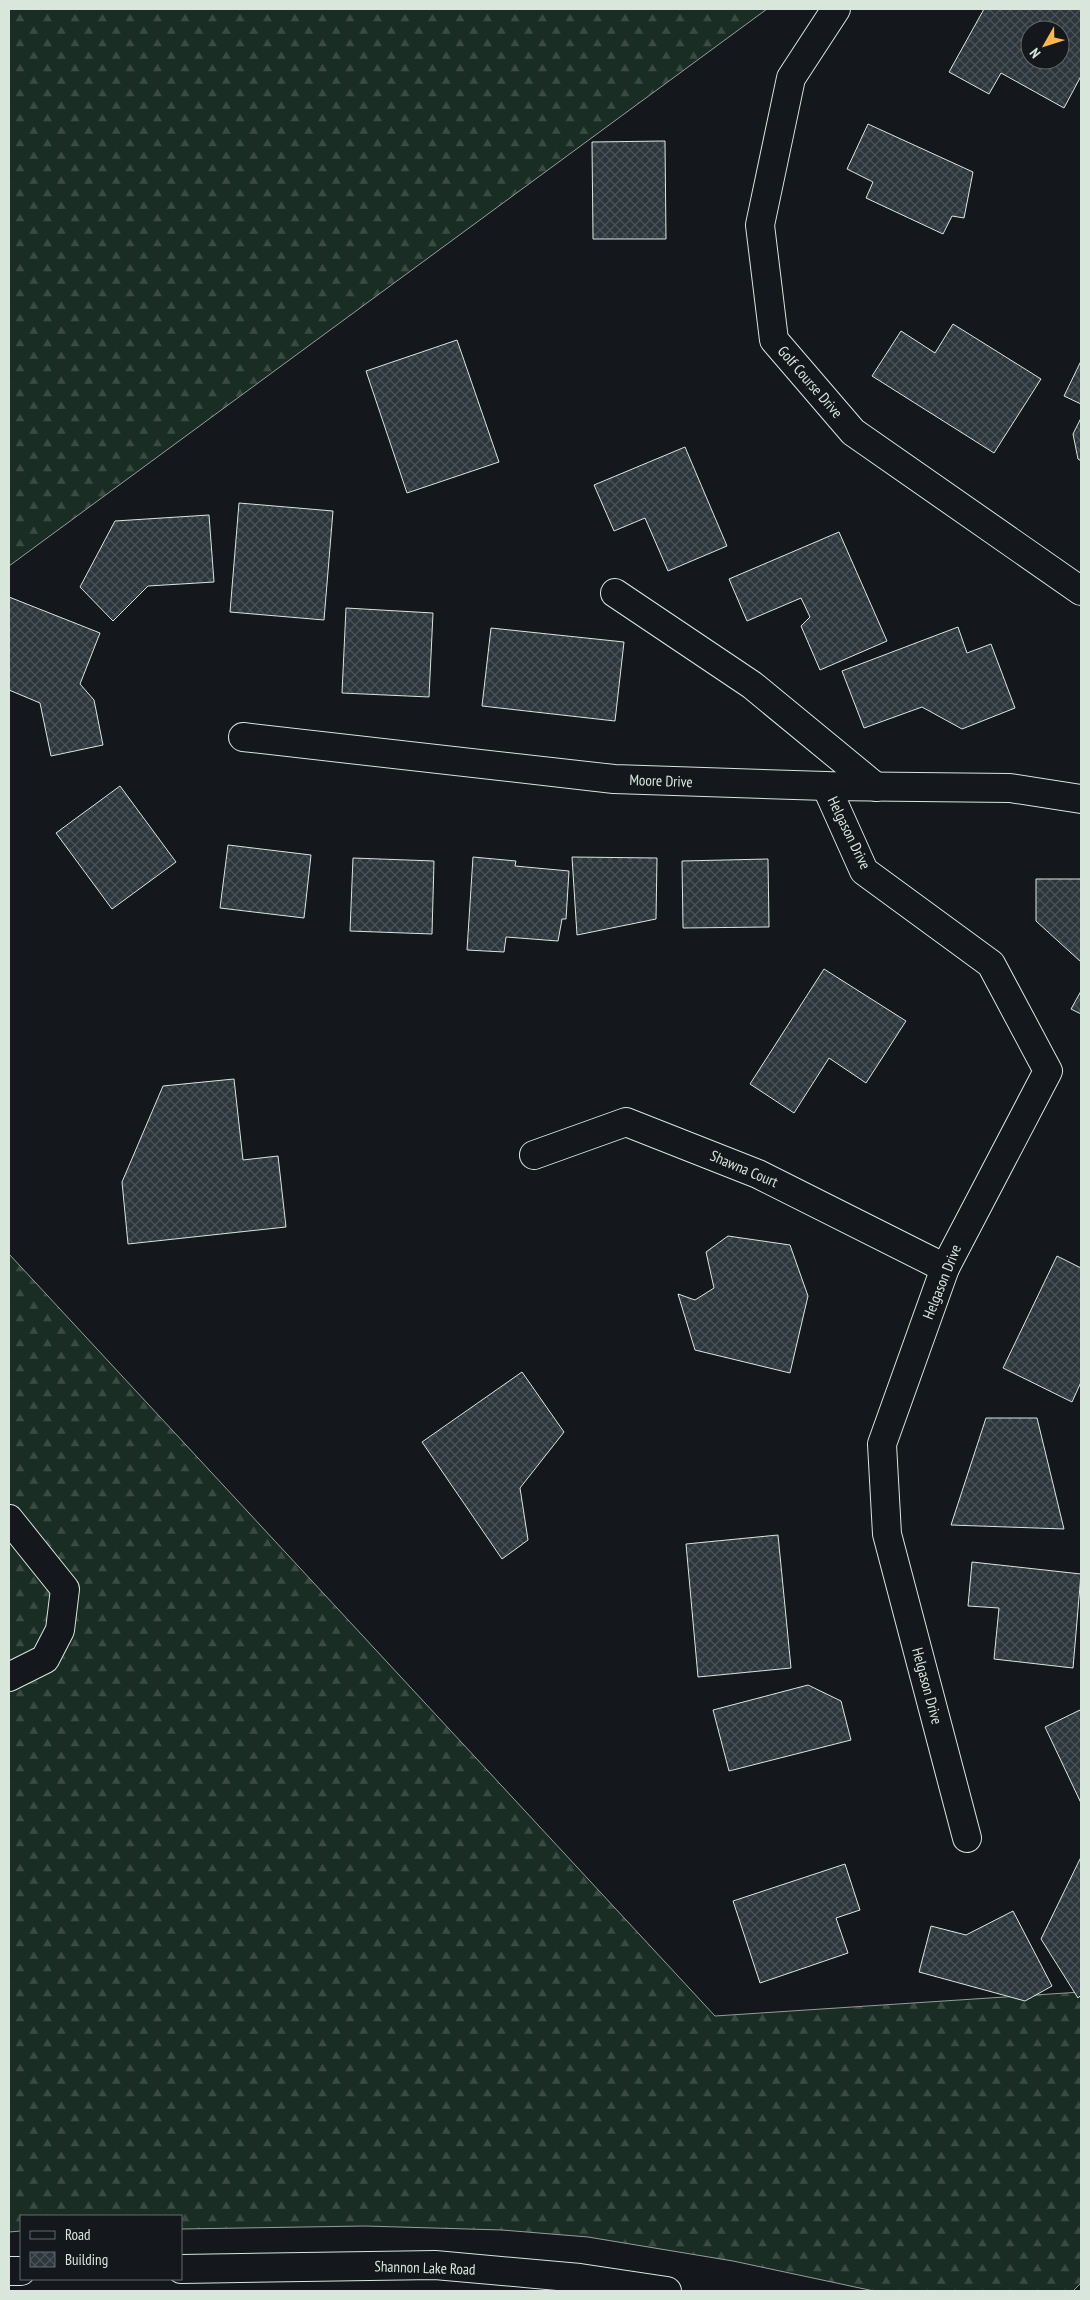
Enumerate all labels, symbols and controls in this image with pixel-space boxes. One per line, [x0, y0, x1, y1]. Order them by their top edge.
north arrow [1020, 20, 1070, 70]
text: N [1026, 45, 1044, 62]
street label: Golf Course Drive [774, 342, 847, 422]
street label: Moore Drive [629, 770, 693, 791]
street label: Helgason Drive [824, 793, 875, 872]
street label: Shawna Court [707, 1146, 781, 1191]
street label: Helgason Drive [918, 1242, 965, 1322]
street label: Helgason Drive [908, 1645, 947, 1726]
legend [20, 2215, 182, 2280]
text: Road [65, 2225, 91, 2244]
text: Building [65, 2250, 108, 2269]
street label: Shannon Lake Road [374, 2256, 476, 2279]

